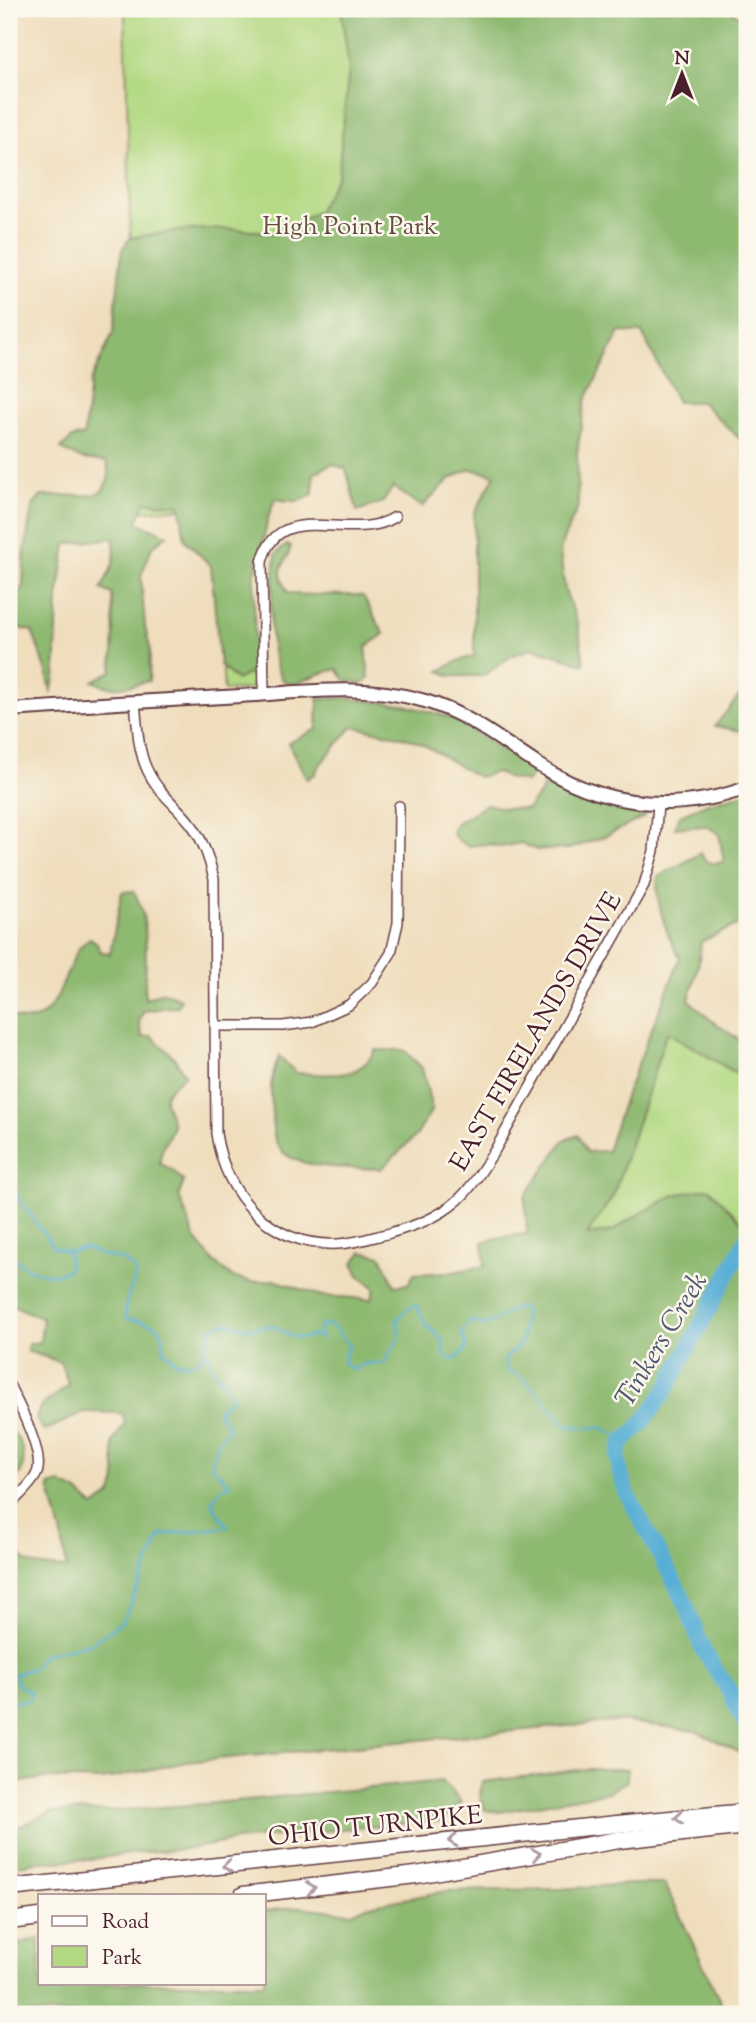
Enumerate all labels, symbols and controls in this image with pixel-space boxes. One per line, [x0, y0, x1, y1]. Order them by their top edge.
north arrow [648, 38, 718, 108]
text: N [674, 46, 690, 73]
park label: High Point Park [262, 209, 438, 246]
street label: EAST FIRELANDS DRIVE [442, 886, 633, 1179]
water label: Tinkers Creek [607, 1265, 719, 1416]
street label: OHIO TURNPIKE [266, 1798, 485, 1857]
one-way arrow [673, 1810, 684, 1825]
one-way arrow [447, 1834, 459, 1849]
one-way arrow [530, 1847, 542, 1862]
one-way arrow [221, 1858, 233, 1873]
one-way arrow [305, 1880, 317, 1895]
legend [38, 1894, 266, 1984]
text: Road [102, 1908, 149, 1938]
text: Park [102, 1944, 143, 1974]

